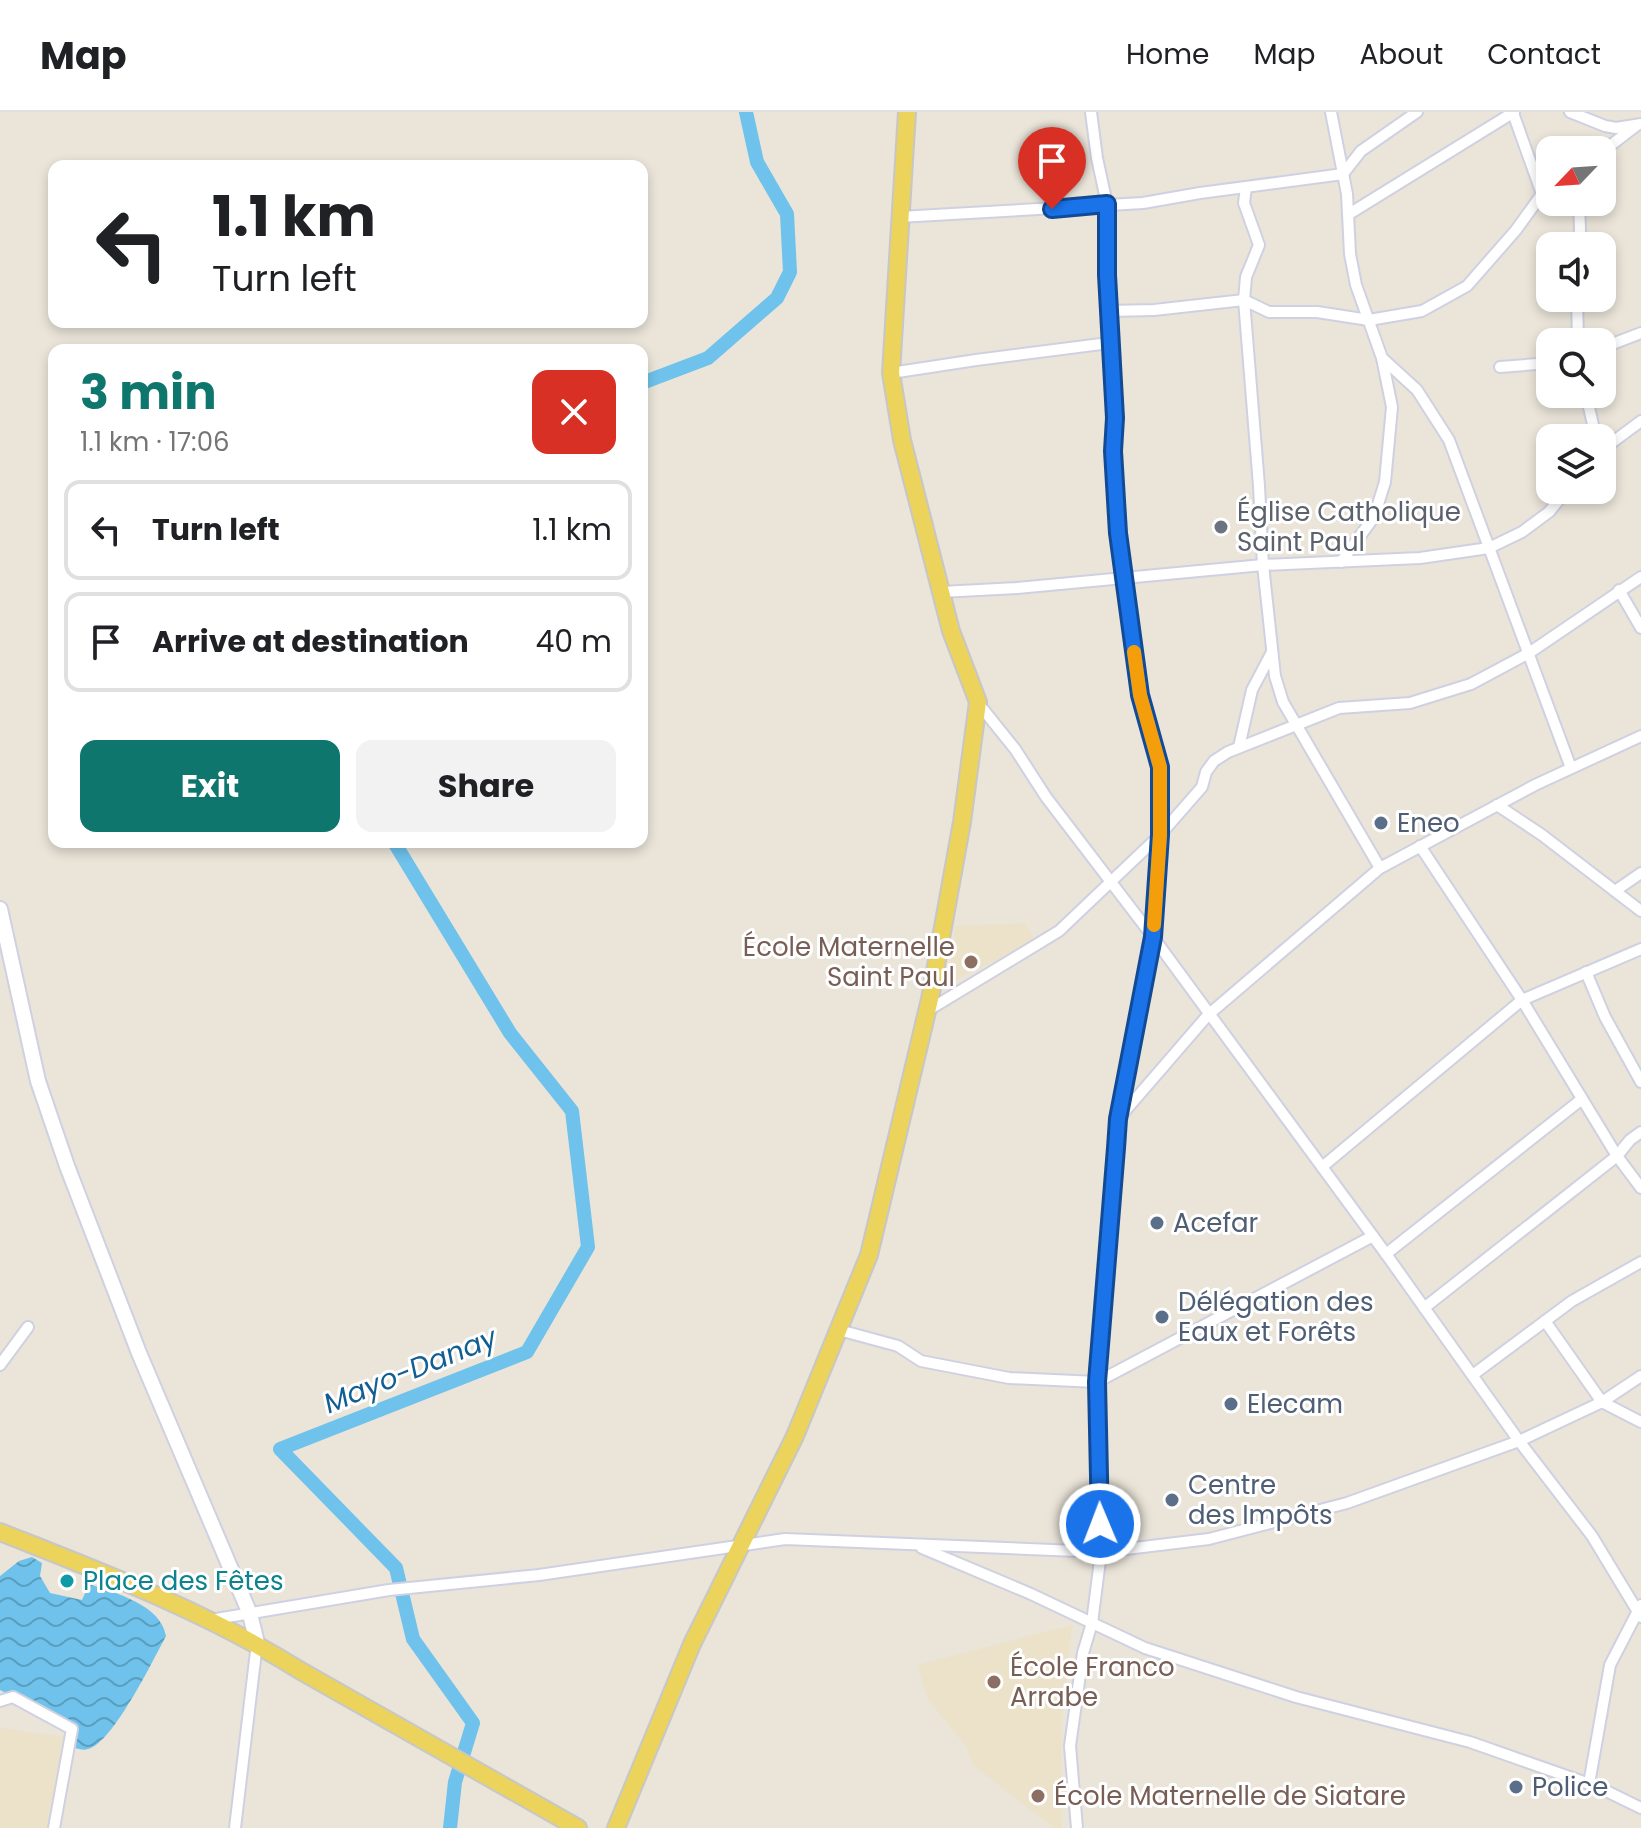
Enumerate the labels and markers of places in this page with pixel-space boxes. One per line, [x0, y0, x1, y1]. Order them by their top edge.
pin [1018, 127, 1086, 209]
place label: Église Catholique Saint Paul [1237, 494, 1461, 560]
marker: Église Catholique Saint Paul [1212, 518, 1230, 536]
place label: Eneo [1397, 805, 1460, 841]
marker: Eneo [1372, 814, 1390, 832]
place label: École Maternelle Saint Paul [743, 929, 955, 995]
marker: École Maternelle Saint Paul [962, 953, 980, 971]
place label: Acefar [1173, 1205, 1258, 1241]
marker: Acefar [1148, 1214, 1166, 1232]
place label: Délégation des Eaux et Forêts [1178, 1284, 1374, 1350]
marker: Délégation des Eaux et Forêts [1153, 1308, 1171, 1326]
place label: Elecam [1247, 1386, 1343, 1422]
marker: Elecam [1222, 1395, 1240, 1413]
place label: Centre des Impôts [1188, 1467, 1333, 1533]
marker: Centre des Impôts [1163, 1491, 1181, 1509]
place label: Place des Fêtes [83, 1563, 283, 1599]
marker: Place des Fêtes [58, 1572, 76, 1590]
place label: École Franco Arrabe [1010, 1649, 1175, 1715]
marker: École Franco Arrabe [985, 1673, 1003, 1691]
place label: Police [1532, 1769, 1608, 1805]
place label: École Maternelle de Siatare [1054, 1778, 1406, 1814]
marker: Police [1507, 1778, 1525, 1796]
marker: École Maternelle de Siatare [1029, 1787, 1047, 1805]

